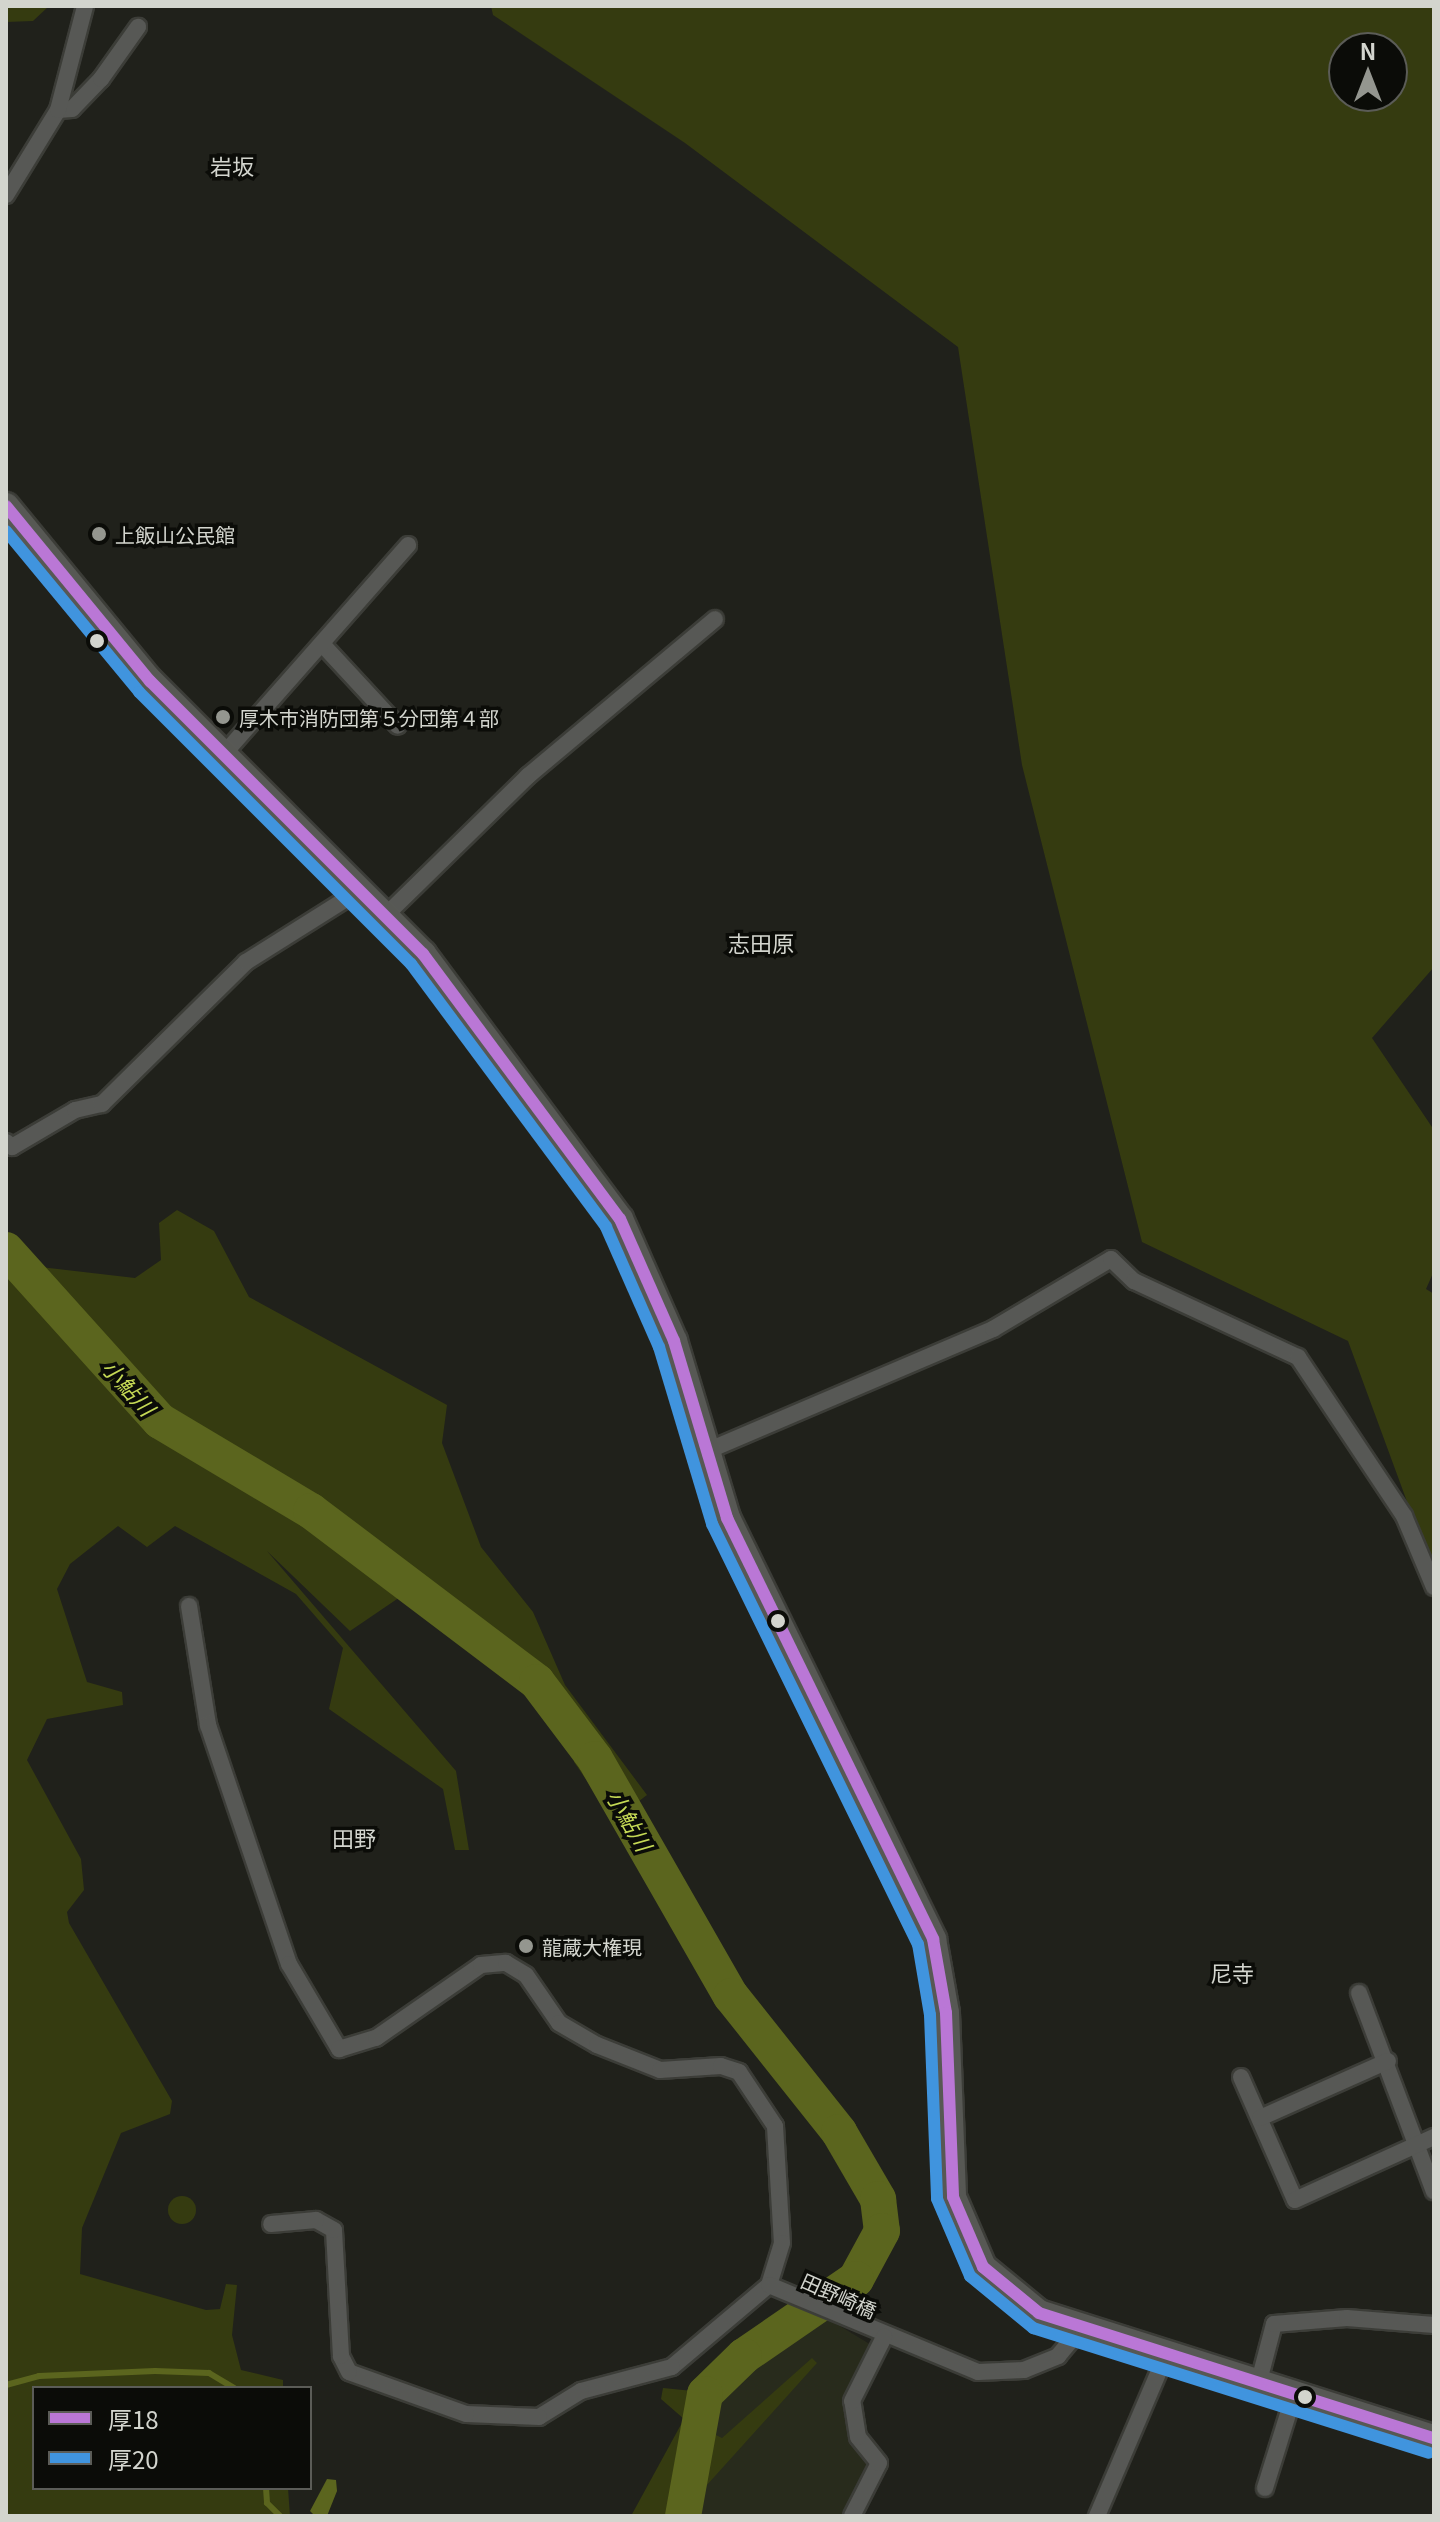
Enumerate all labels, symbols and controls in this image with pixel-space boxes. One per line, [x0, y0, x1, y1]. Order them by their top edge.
north arrow [1328, 32, 1408, 112]
text: N [1360, 34, 1376, 66]
district label: 岩坂 [210, 153, 254, 179]
place label: 上飯山公民館 [115, 522, 235, 546]
marker: 上飯山公民館 [90, 525, 108, 543]
unlabelled marker [89, 633, 105, 649]
place label: 厚木市消防団第５分団第４部 [239, 705, 499, 729]
marker: 厚木市消防団第５分団第４部 [214, 708, 232, 726]
district label: 志田原 [728, 930, 794, 956]
water label: 小鮎川 [97, 1354, 161, 1420]
unlabelled marker [770, 1613, 786, 1629]
water label: 小鮎川 [602, 1785, 658, 1855]
district label: 田野 [332, 1825, 376, 1851]
place label: 龍蔵大権現 [542, 1934, 642, 1958]
marker: 龍蔵大権現 [517, 1937, 535, 1955]
district label: 尼寺 [1210, 1960, 1254, 1986]
street label: 田野崎橋 [798, 2268, 880, 2322]
legend [32, 2386, 312, 2490]
unlabelled marker [1297, 2389, 1313, 2405]
text: 厚18 [108, 2401, 159, 2436]
text: 厚20 [108, 2441, 159, 2476]

